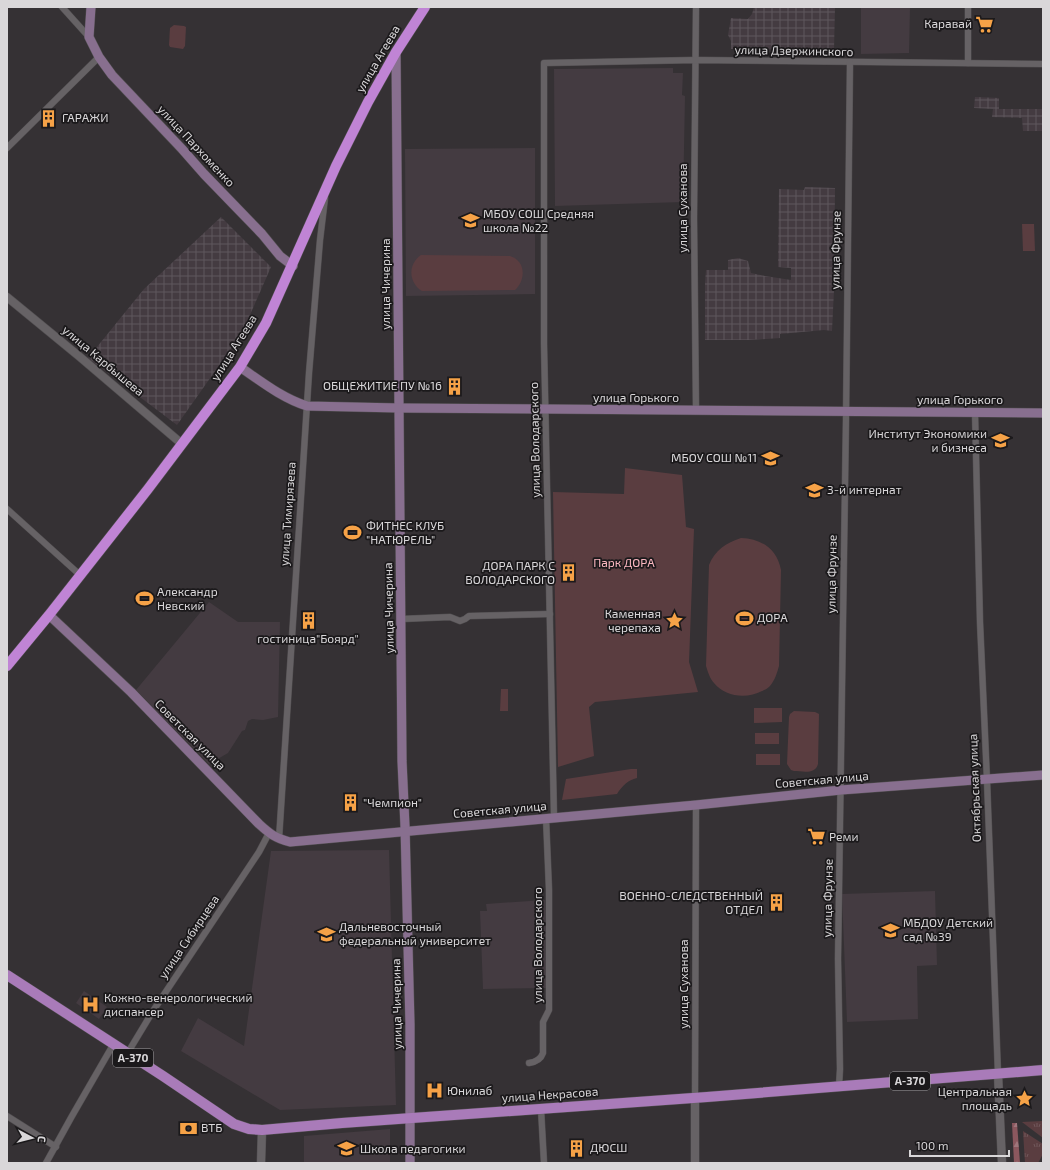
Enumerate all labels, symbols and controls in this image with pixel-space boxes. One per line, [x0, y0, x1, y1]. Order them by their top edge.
supermarket icon: Каравай [975, 14, 995, 34]
place label: Каравай [924, 16, 972, 30]
street label: улица Агеева [352, 22, 403, 95]
street label: улица Дзержинского [734, 42, 854, 59]
street label: улица Пархоменко [155, 102, 238, 190]
building icon: ГАРАЖИ [39, 108, 59, 128]
place label: ГАРАЖИ [62, 110, 108, 124]
street label: улица Суханова [675, 163, 690, 253]
place label: МБОУ СОШ Средняя школа №22 [483, 206, 594, 234]
street label: улица Фрунзе [827, 210, 844, 290]
school or university icon: МБОУ СОШ Средняя школа №22 [460, 211, 480, 231]
street label: улица Чичерина [378, 238, 393, 330]
street label: улица Агеева [207, 312, 260, 384]
street label: улица Карбышева [59, 322, 147, 399]
building icon: ОБЩЕЖИТИЕ ПУ №16 [445, 376, 465, 396]
place label: ОБЩЕЖИТИЕ ПУ №16 [323, 378, 442, 392]
street label: улица Володарского [526, 382, 543, 498]
street label: улица Горького [593, 390, 679, 405]
street label: улица Горького [917, 392, 1003, 407]
place label: Институт Экономики и бизнеса [869, 426, 987, 454]
school or university icon: Институт Экономики и бизнеса [990, 431, 1010, 451]
school or university icon: МБОУ СОШ №11 [760, 448, 780, 468]
place label: МБОУ СОШ №11 [671, 450, 757, 464]
street label: улица Тимирязева [276, 461, 299, 567]
school or university icon: 3-й интернат [804, 480, 824, 500]
place label: 3-й интернат [827, 482, 902, 496]
place label: ФИТНЕС КЛУБ "НАТЮРЕЛЬ" [366, 518, 444, 546]
sports icon: ФИТНЕС КЛУБ "НАТЮРЕЛЬ" [343, 523, 363, 543]
street label: улица Фрунзе [823, 534, 840, 614]
park label: Парк ДОРА [593, 555, 655, 569]
place label: ДОРА ПАРК С ВОЛОДАРСКОГО [465, 558, 555, 586]
street label: улица Чичерина [380, 562, 397, 654]
building icon: ДОРА ПАРК С ВОЛОДАРСКОГО [558, 563, 578, 583]
place label: Александр Невский [157, 584, 218, 612]
sports icon: Александр Невский [134, 589, 154, 609]
place label: Каменная черепаха [605, 606, 661, 634]
sports icon: ДОРА [734, 608, 754, 628]
building icon: гостиница"Боярд" [298, 610, 318, 630]
place label: ДОРА [757, 610, 788, 624]
place icon: Каменная черепаха [664, 611, 684, 631]
place label: гостиница"Боярд" [257, 631, 359, 645]
street label: Советская улица [152, 696, 229, 773]
street label: Октябрьская улица [965, 733, 984, 843]
street label: Советская улица [775, 768, 869, 791]
building icon: "Чемпион" [340, 793, 360, 813]
place label: "Чемпион" [363, 795, 422, 809]
street label: Советская улица [453, 798, 547, 821]
supermarket icon: Реми [806, 827, 826, 847]
place label: Реми [829, 829, 859, 843]
street label: улица Фрунзе [819, 858, 836, 938]
street label: улица Володарского [530, 887, 545, 1003]
place label: ВОЕННО-СЛЕДСТВЕННЫЙ ОТДЕЛ [619, 888, 763, 916]
street label: улица Сибирцева [155, 892, 222, 981]
building icon: ВОЕННО-СЛЕДСТВЕННЫЙ ОТДЕЛ [766, 893, 786, 913]
place label: МБДОУ Детский сад №39 [903, 915, 993, 943]
place label: Дальневосточный федеральный университет [339, 919, 491, 948]
school or university icon: МБДОУ Детский сад №39 [880, 920, 900, 940]
school or university icon: Дальневосточный федеральный университет [316, 924, 336, 944]
street label: улица Суханова [676, 939, 691, 1029]
street label: улица Чичерина [388, 958, 405, 1050]
place label: Кожно-венерологический диспансер [104, 990, 252, 1018]
hospital icon: Кожно-венерологический диспансер [81, 995, 101, 1015]
road number: А-370 [113, 1049, 153, 1067]
road number: А-370 [890, 1072, 930, 1090]
hospital icon: Юнилаб [424, 1081, 444, 1101]
place label: Юнилаб [447, 1083, 493, 1097]
street label: улица Некрасова [501, 1084, 599, 1105]
place label: Центральная площадь [938, 1084, 1012, 1112]
place icon: Центральная площадь [1015, 1089, 1035, 1109]
north arrow [12, 1118, 52, 1158]
bank icon: ВТБ [178, 1118, 198, 1138]
place label: ВТБ [201, 1120, 222, 1134]
scale bar [910, 1132, 1009, 1158]
text: С [36, 1135, 49, 1144]
building icon: ДЮСШ [567, 1138, 587, 1158]
text: 100 m [916, 1138, 948, 1152]
school or university icon: Школа педагогики [337, 1139, 357, 1159]
place label: ДЮСШ [590, 1140, 627, 1154]
place label: Школа педагогики [360, 1141, 466, 1155]

